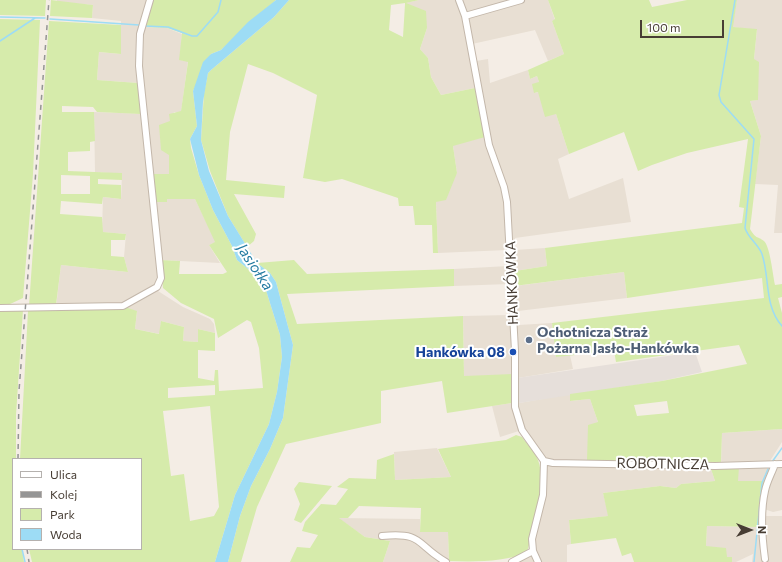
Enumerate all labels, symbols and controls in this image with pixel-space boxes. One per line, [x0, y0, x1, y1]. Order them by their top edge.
scale bar [642, 12, 726, 38]
text: 100 m [647, 20, 681, 34]
water label: Jasiołka [233, 240, 277, 294]
street label: HANKÓWKA [502, 241, 522, 325]
place label: Ochotnicza Straż Pożarna Jasło-Hankówka [537, 324, 699, 356]
marker: Ochotnicza Straż Pożarna Jasło-Hankówka [524, 335, 534, 345]
place label: Hankówka 08 [416, 344, 505, 360]
marker: Hankówka 08 [508, 347, 518, 357]
street label: ROBOTNICZA [616, 455, 710, 473]
legend [12, 458, 142, 550]
text: Ulica [50, 467, 77, 481]
text: Kolej [50, 487, 77, 501]
text: Park [50, 507, 75, 521]
north arrow [730, 510, 770, 550]
text: N [756, 526, 769, 534]
text: Woda [50, 527, 82, 541]

